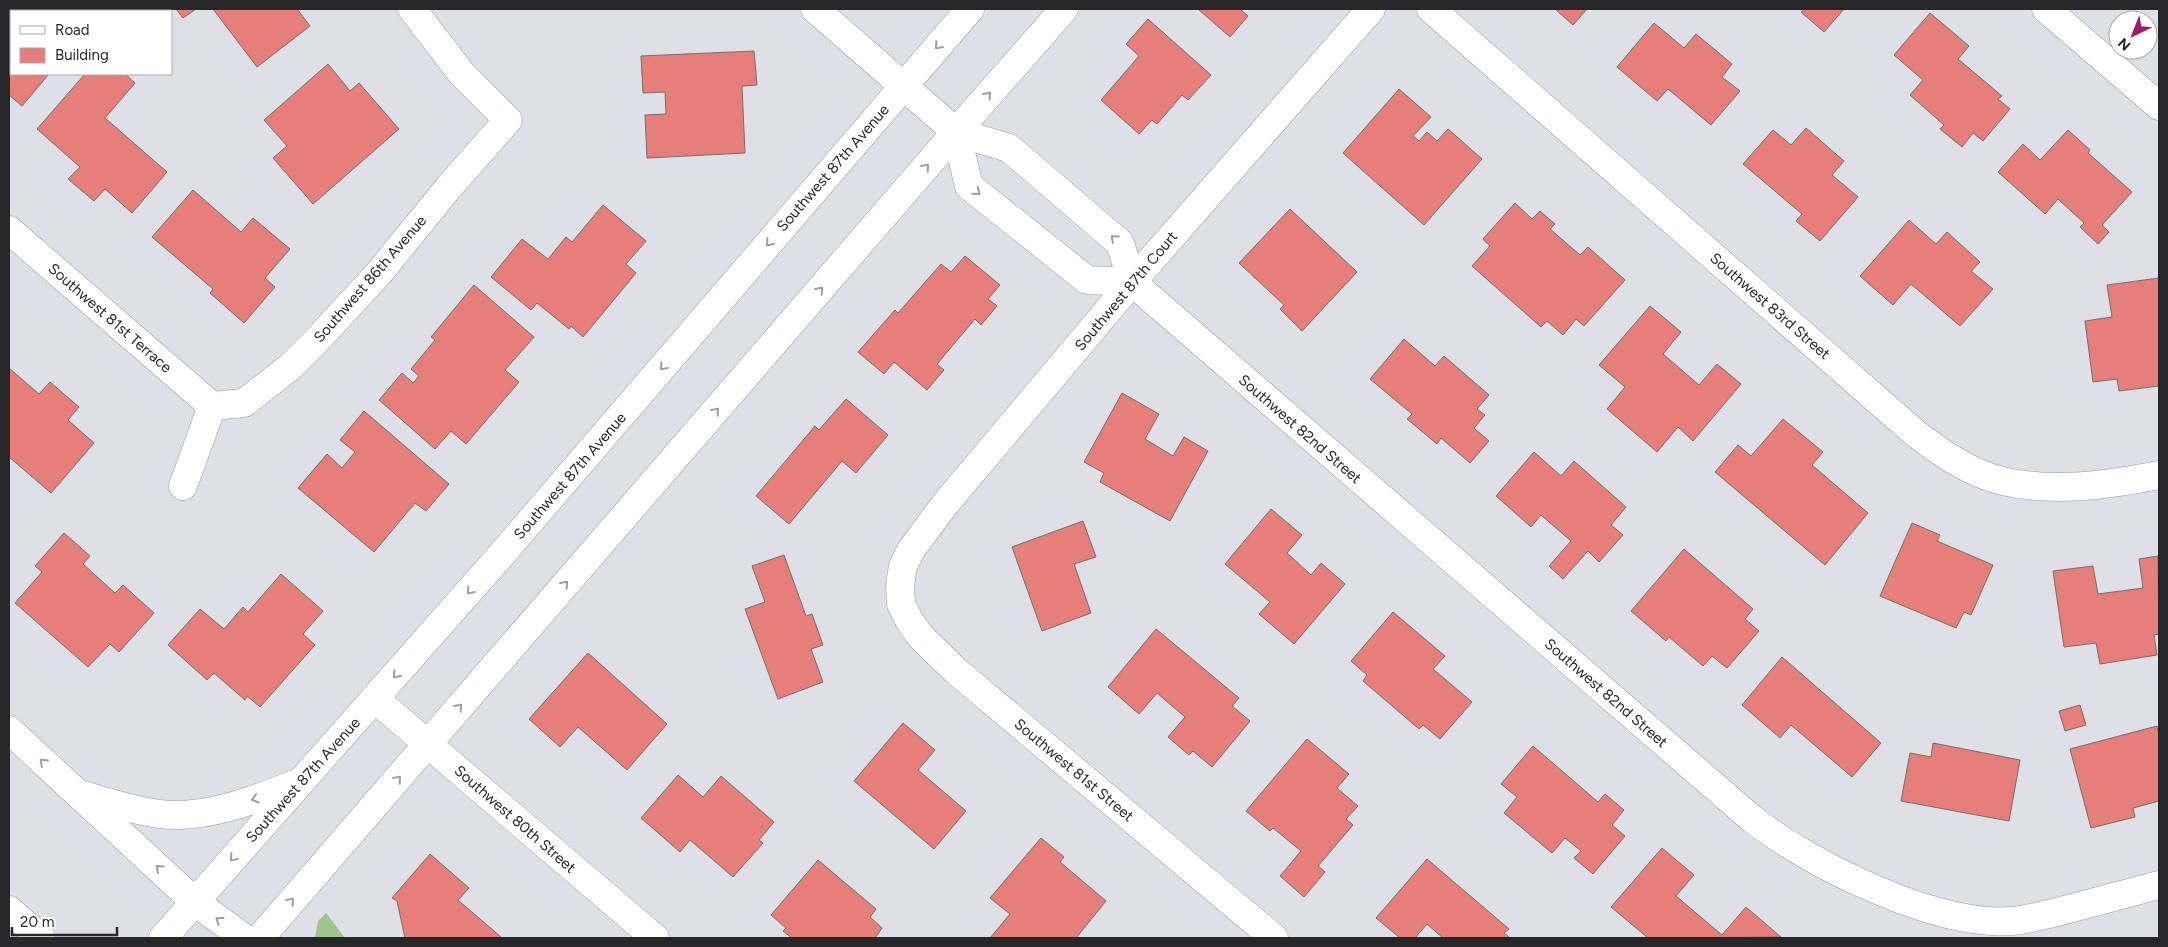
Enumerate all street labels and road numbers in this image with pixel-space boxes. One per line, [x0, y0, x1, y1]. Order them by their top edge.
street label: Southwest 87th Avenue [773, 101, 893, 235]
street label: Southwest 86th Avenue [310, 212, 430, 346]
street label: Southwest 87th Court [1071, 228, 1181, 354]
street label: Southwest 83rd Street [1706, 249, 1834, 363]
street label: Southwest 81st Terrace [45, 259, 175, 377]
street label: Southwest 82nd Street [1235, 371, 1365, 487]
street label: Southwest 87th Avenue [510, 409, 630, 543]
street label: Southwest 82nd Street [1541, 635, 1671, 751]
street label: Southwest 87th Avenue [242, 714, 364, 846]
street label: Southwest 81st Street [1011, 715, 1138, 825]
street label: Southwest 80th Street [451, 761, 580, 877]

